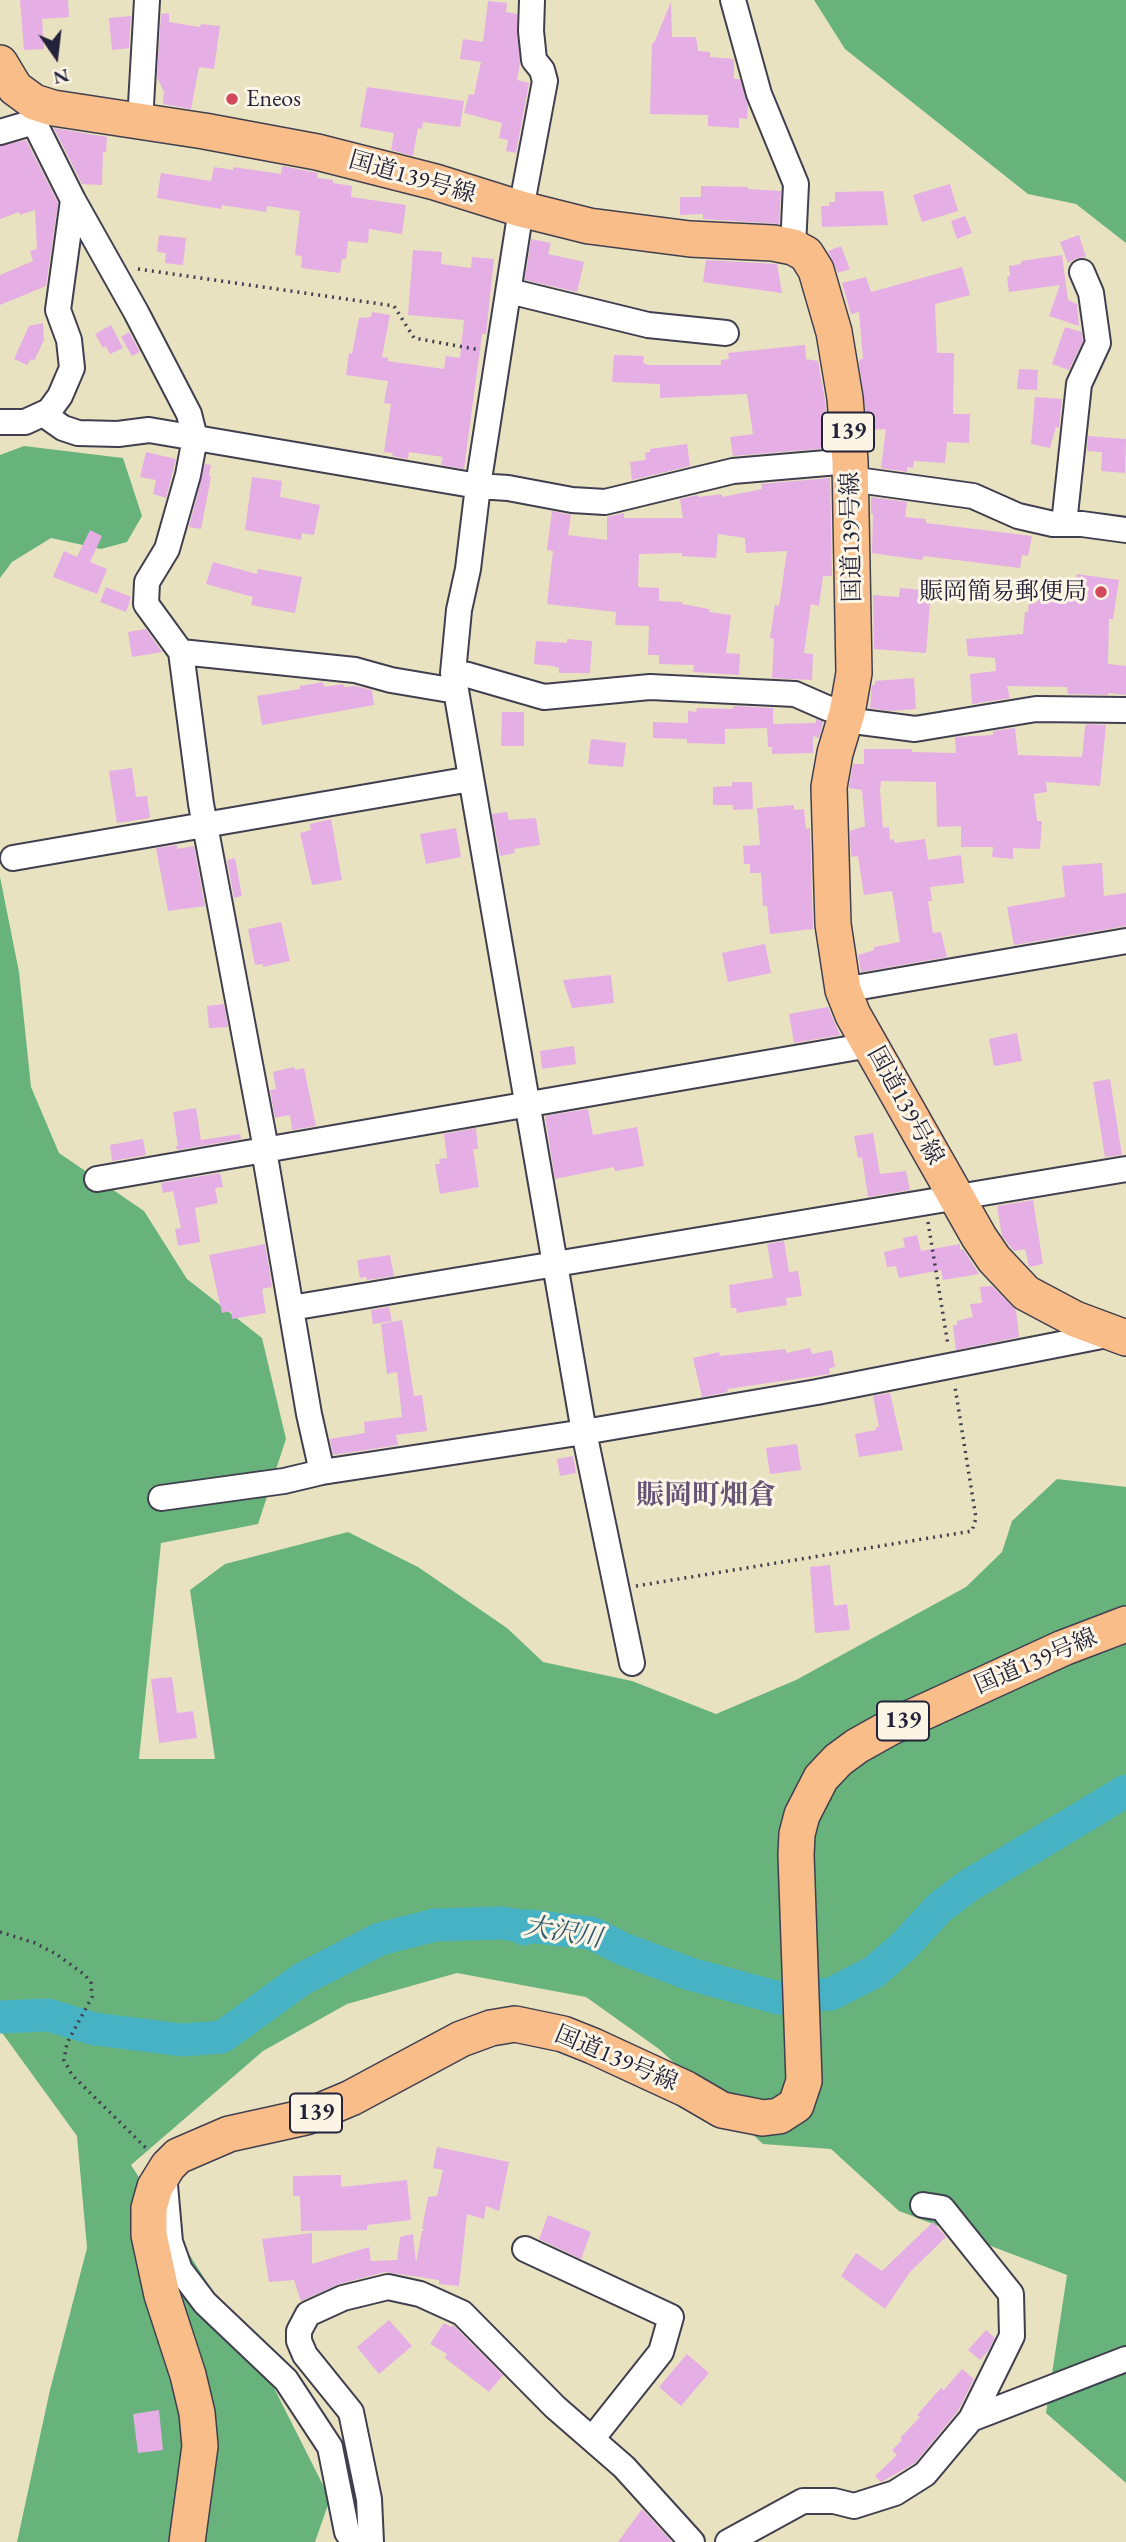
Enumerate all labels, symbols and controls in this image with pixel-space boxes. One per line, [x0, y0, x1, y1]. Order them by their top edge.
north arrow [21, 21, 91, 91]
text: N [51, 63, 72, 91]
place label: Eneos [246, 85, 301, 113]
marker: Eneos [224, 91, 240, 107]
street label: 国道139号線 [345, 146, 479, 210]
road number: 139 [822, 412, 874, 452]
street label: 国道139号線 [836, 471, 868, 603]
place label: 賑岡簡易郵便局 [919, 578, 1087, 606]
marker: 賑岡簡易郵便局 [1093, 584, 1109, 600]
street label: 国道139号線 [861, 1042, 949, 1170]
district label: 賑岡町畑倉 [636, 1479, 776, 1513]
street label: 国道139号線 [970, 1623, 1102, 1701]
road number: 139 [877, 1702, 929, 1740]
water label: 大沢川 [522, 1911, 604, 1955]
street label: 国道139号線 [550, 2020, 682, 2098]
road number: 139 [290, 2094, 342, 2132]

